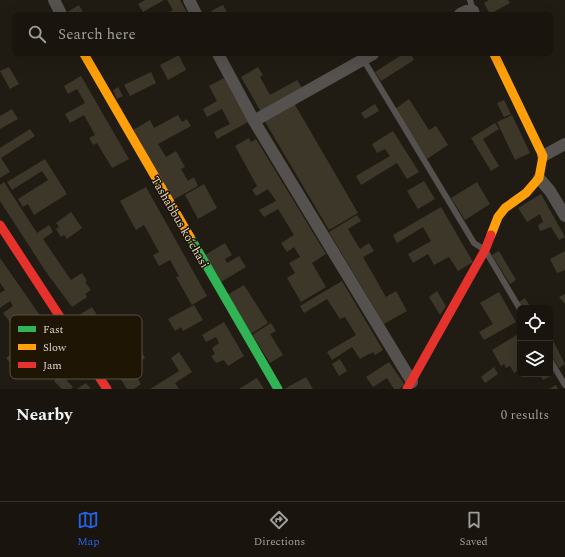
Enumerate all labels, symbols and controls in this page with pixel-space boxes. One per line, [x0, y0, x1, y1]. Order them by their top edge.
search box [12, 12, 553, 56]
icon: search [26, 23, 48, 45]
text: Search here [58, 23, 136, 46]
street label: Tashabbus koʻchasi [146, 173, 214, 272]
map controls [517, 305, 553, 377]
button: locate [517, 305, 553, 341]
legend [10, 315, 142, 379]
text: Fast [43, 321, 64, 338]
text: Slow [43, 339, 67, 356]
button: layers [517, 341, 553, 377]
text: Jam [43, 357, 62, 374]
text: Nearby [16, 402, 72, 428]
text: 0 results [501, 405, 549, 425]
tab: Map [77, 509, 99, 550]
tab: Directions [254, 509, 305, 550]
tab: Saved [460, 509, 488, 550]

